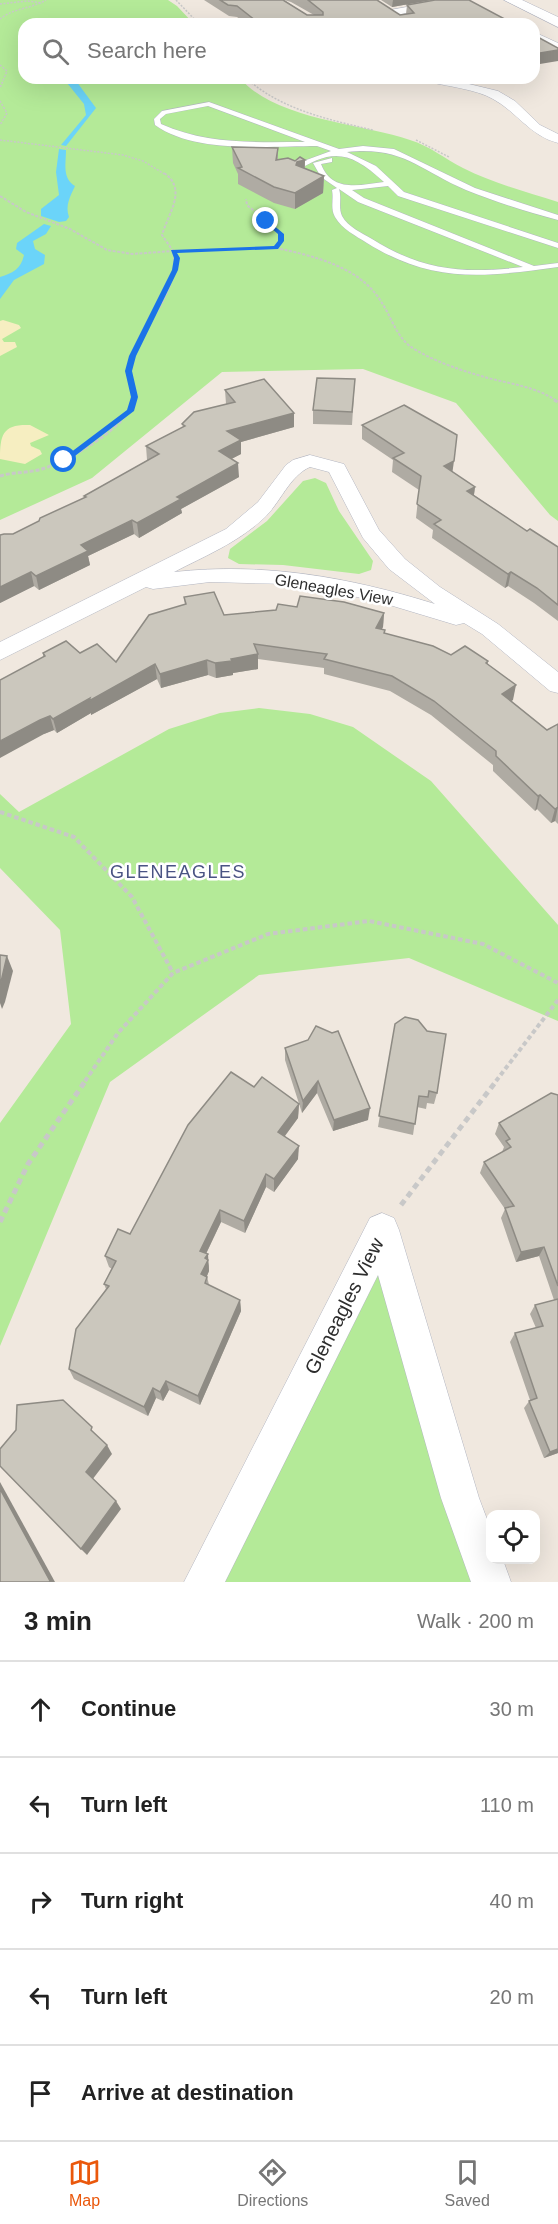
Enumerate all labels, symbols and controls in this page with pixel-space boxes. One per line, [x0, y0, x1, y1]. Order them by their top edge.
search box [18, 18, 540, 84]
icon: search [39, 35, 72, 68]
text: Search here [87, 38, 207, 63]
route end [252, 207, 278, 233]
route start [50, 446, 76, 472]
street label: Gleneagles View [273, 571, 395, 608]
district label: GLENEAGLES [110, 862, 246, 882]
street label: Gleneagles View [300, 1234, 388, 1378]
map controls [486, 1510, 540, 1564]
button: locate [486, 1510, 540, 1564]
text: 3 min [24, 1606, 92, 1636]
text: Walk · 200 m [417, 1610, 534, 1632]
icon: ahead [24, 1693, 57, 1726]
text: Continue [81, 1696, 176, 1721]
text: 30 m [490, 1698, 534, 1720]
icon: left [24, 1789, 57, 1822]
text: Turn left [81, 1792, 167, 1817]
text: 110 m [480, 1794, 534, 1816]
icon: right [24, 1885, 57, 1918]
text: Turn right [81, 1888, 183, 1913]
text: 40 m [490, 1890, 534, 1912]
icon: left [24, 1981, 57, 2014]
text: Turn left [81, 1984, 167, 2009]
text: 20 m [490, 1986, 534, 2008]
icon: arrive [24, 2077, 57, 2110]
text: Arrive at destination [81, 2080, 294, 2105]
tab: Map [68, 2156, 101, 2210]
tab: Directions [237, 2156, 308, 2210]
tab: Saved [445, 2156, 490, 2210]

